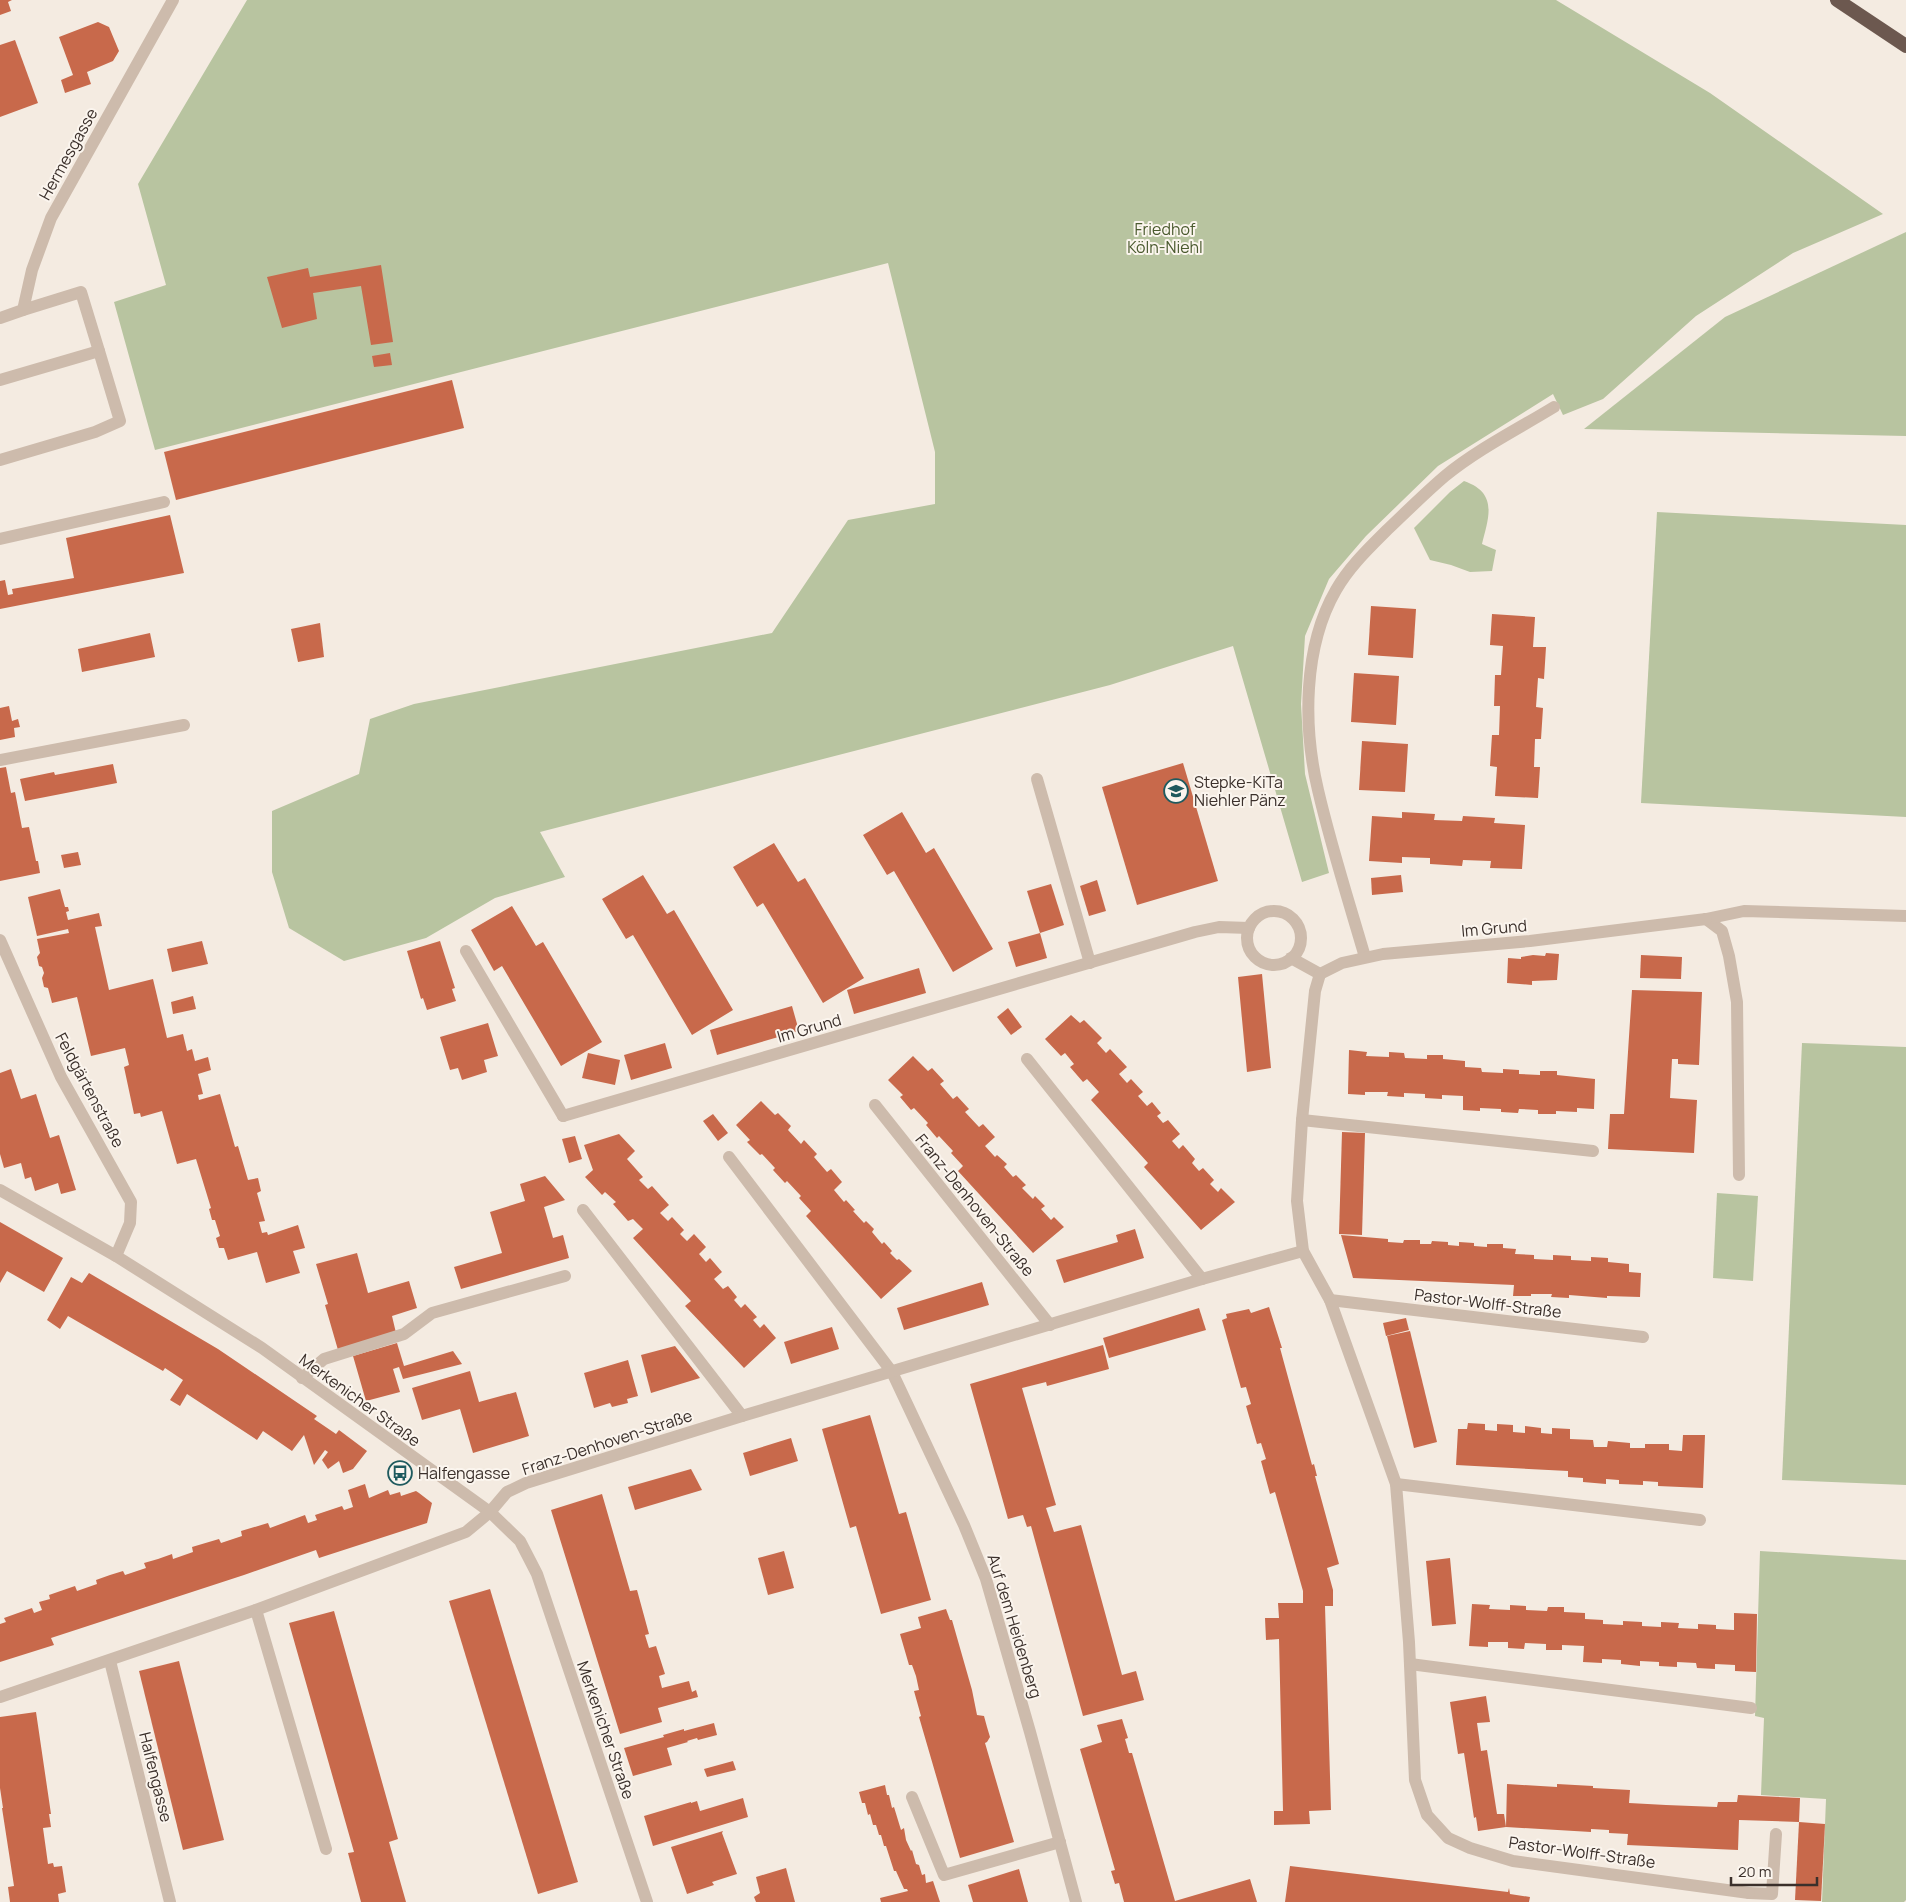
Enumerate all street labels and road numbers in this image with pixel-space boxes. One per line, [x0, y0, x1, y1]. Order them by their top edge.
street label: Hermesgasse [34, 104, 102, 204]
street label: Im Grund [1460, 914, 1528, 942]
street label: Im Grund [774, 1008, 844, 1048]
street label: Feldgärtenstraße [50, 1029, 130, 1151]
street label: Franz-Denhoven-Straße [911, 1129, 1039, 1281]
street label: Pastor-Wolff-Straße [1413, 1283, 1563, 1323]
street label: Merkenicher Straße [295, 1349, 425, 1451]
street label: Franz-Denhoven-Straße [519, 1404, 695, 1480]
street label: Auf dem Heidenberg [983, 1551, 1047, 1701]
street label: Merkenicher Straße [572, 1658, 640, 1802]
street label: Halfengasse [134, 1730, 178, 1824]
street label: Pastor-Wolff-Straße [1507, 1831, 1657, 1873]

